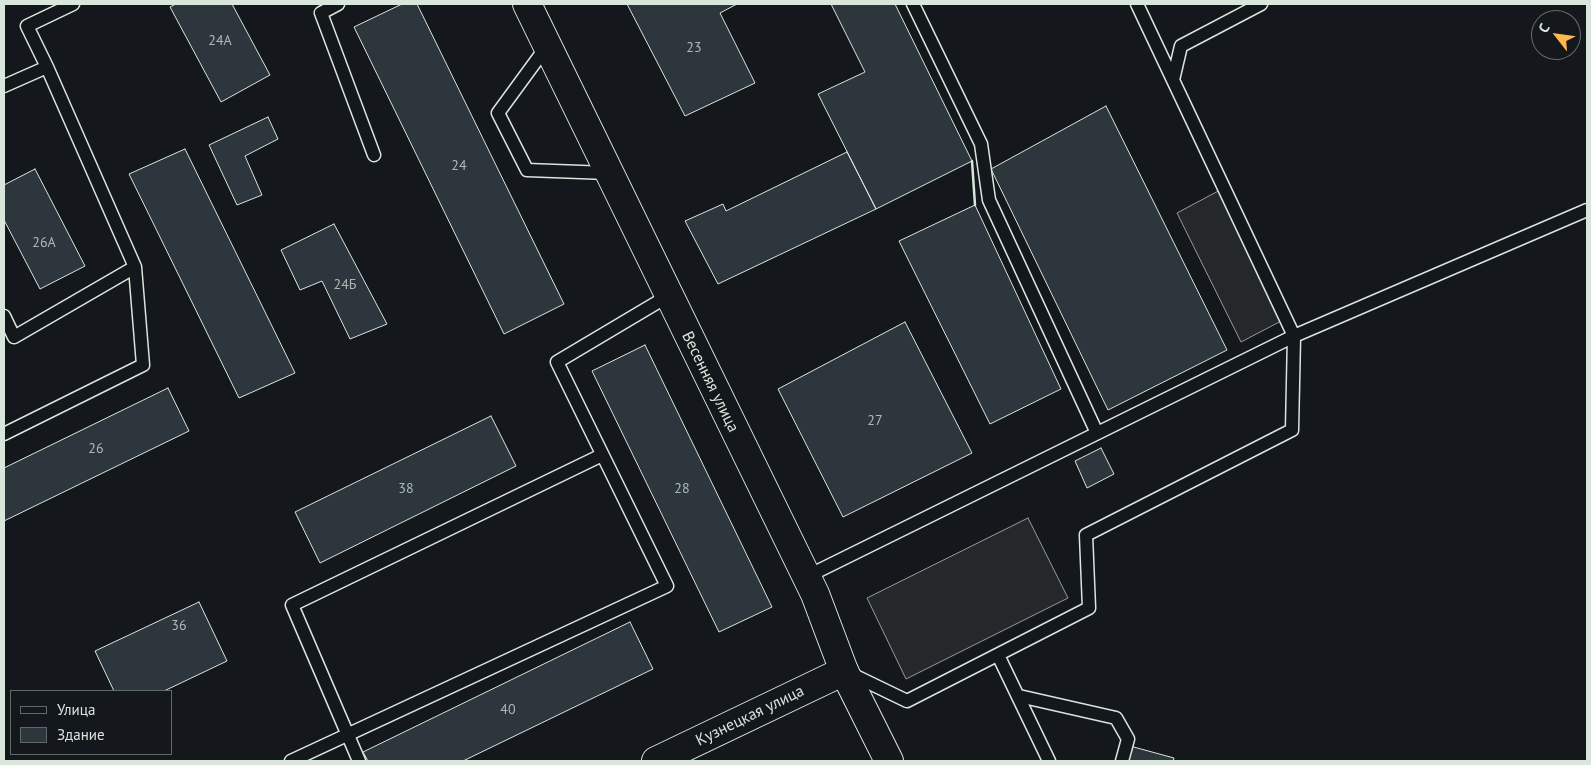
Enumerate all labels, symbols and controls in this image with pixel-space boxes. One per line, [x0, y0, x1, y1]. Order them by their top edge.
north arrow [1531, 10, 1581, 60]
text: С [1534, 20, 1554, 36]
house number: 24А [208, 33, 232, 49]
house number: 23 [686, 40, 702, 56]
house number: 24 [451, 158, 467, 174]
house number: 26А [32, 235, 56, 251]
house number: 24Б [334, 277, 356, 293]
street label: Весенняя улица [677, 328, 743, 436]
house number: 27 [867, 413, 883, 429]
house number: 26 [88, 441, 104, 457]
house number: 38 [398, 481, 414, 497]
house number: 28 [674, 481, 690, 497]
house number: 36 [171, 618, 187, 634]
street label: Кузнецкая улица [693, 682, 807, 750]
legend [10, 690, 172, 755]
text: Улица [57, 700, 95, 719]
house number: 40 [500, 702, 516, 718]
text: Здание [57, 725, 105, 744]

